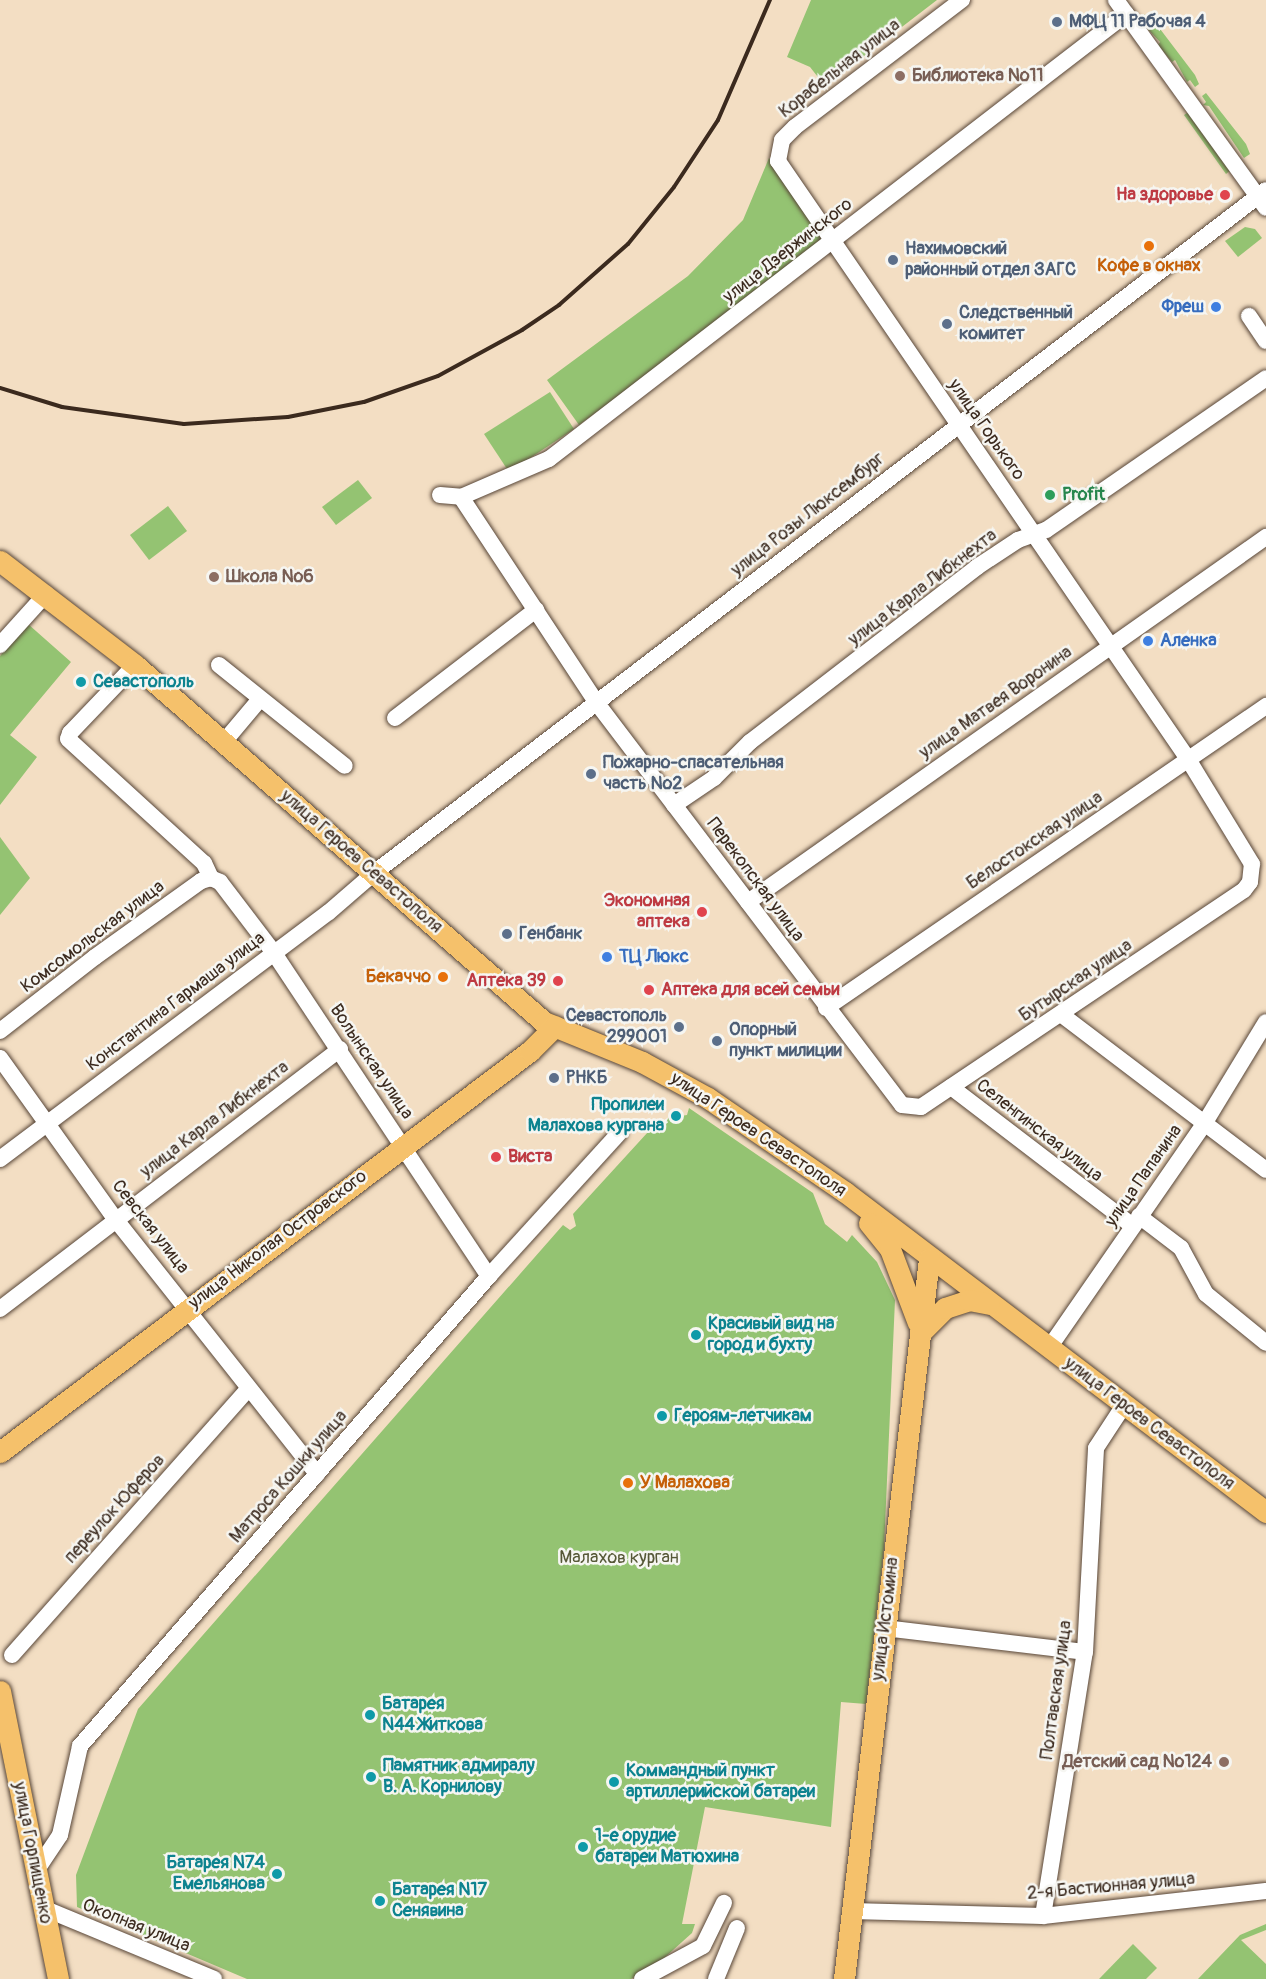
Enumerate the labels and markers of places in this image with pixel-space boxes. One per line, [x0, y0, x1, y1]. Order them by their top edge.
place label: МФЦ 11 Рабочая 4 [1069, 11, 1206, 33]
marker: МФЦ 11 Рабочая 4 [1050, 15, 1064, 29]
place label: Библиотека №11 [912, 65, 1044, 87]
marker: Библиотека №11 [893, 69, 907, 83]
place label: На здоровье [1116, 184, 1213, 206]
marker: На здоровье [1218, 188, 1232, 202]
place label: Нахимовский районный отдел ЗАГС [905, 239, 1076, 282]
marker: Кофе в окнах [1142, 239, 1156, 253]
marker: Нахимовский районный отдел ЗАГС [886, 253, 900, 267]
place label: Кофе в окнах [1097, 255, 1201, 277]
place label: Фреш [1162, 296, 1204, 318]
marker: Фреш [1209, 300, 1223, 314]
place label: Следственный комитет [959, 303, 1073, 346]
marker: Следственный комитет [940, 317, 954, 331]
place label: Profit [1062, 484, 1105, 506]
marker: Profit [1043, 488, 1057, 502]
place label: Школа №6 [226, 566, 314, 588]
marker: Школа №6 [207, 570, 221, 584]
place label: Аленка [1160, 630, 1217, 652]
marker: Аленка [1141, 634, 1155, 648]
place label: Севастополь [93, 671, 194, 693]
marker: Севастополь [74, 675, 88, 689]
place label: Пожарно-спасательная часть №2 [603, 753, 784, 795]
marker: Пожарно-спасательная часть №2 [584, 767, 598, 781]
place label: Экономная аптека [604, 891, 690, 934]
marker: Экономная аптека [695, 905, 709, 919]
place label: Генбанк [519, 923, 582, 945]
marker: Генбанк [500, 927, 514, 941]
place label: ТЦ Люкс [619, 946, 689, 968]
marker: ТЦ Люкс [600, 950, 614, 964]
place label: Бекаччо [366, 966, 431, 988]
marker: Бекаччо [436, 970, 450, 984]
place label: Аптека 39 [466, 970, 546, 992]
marker: Аптека 39 [551, 974, 565, 988]
place label: Аптека для всей семьи [661, 979, 840, 1001]
marker: Аптека для всей семьи [642, 983, 656, 997]
place label: Севастополь 299001 [566, 1006, 667, 1048]
marker: Севастополь 299001 [672, 1020, 686, 1034]
place label: Опорный пункт милиции [729, 1020, 842, 1062]
marker: Опорный пункт милиции [710, 1034, 724, 1048]
place label: РНКБ [566, 1067, 607, 1089]
marker: РНКБ [547, 1071, 561, 1085]
place label: Пропилеи Малахова кургана [528, 1095, 664, 1138]
marker: Пропилеи Малахова кургана [669, 1109, 683, 1123]
place label: Виста [508, 1146, 552, 1168]
marker: Виста [489, 1150, 503, 1164]
place label: Красивый вид на город и бухту [708, 1314, 834, 1356]
marker: Красивый вид на город и бухту [689, 1328, 703, 1342]
place label: Героям-летчикам [674, 1405, 812, 1427]
marker: Героям-летчикам [655, 1409, 669, 1423]
place label: У Малахова [640, 1472, 730, 1494]
marker: У Малахова [621, 1476, 635, 1490]
place label: Батарея N44 Житкова [382, 1694, 483, 1736]
marker: Батарея N44 Житкова [363, 1708, 377, 1722]
place label: Детский сад №124 [1063, 1751, 1212, 1773]
marker: Детский сад №124 [1217, 1755, 1231, 1769]
place label: Памятник адмиралу В. А. Корнилову [383, 1756, 535, 1798]
place label: Коммандный пункт артиллерийской батареи [626, 1761, 815, 1804]
marker: Памятник адмиралу В. А. Корнилову [364, 1770, 378, 1784]
marker: Коммандный пункт артиллерийской батареи [607, 1775, 621, 1789]
place label: 1-е орудие батареи Матюхина [595, 1826, 739, 1868]
marker: 1-е орудие батареи Матюхина [576, 1840, 590, 1854]
place label: Батарея N74 Емельянова [167, 1853, 265, 1896]
marker: Батарея N74 Емельянова [270, 1867, 284, 1881]
place label: Батарея N17 Сенявина [392, 1880, 487, 1922]
marker: Батарея N17 Сенявина [373, 1894, 387, 1908]

